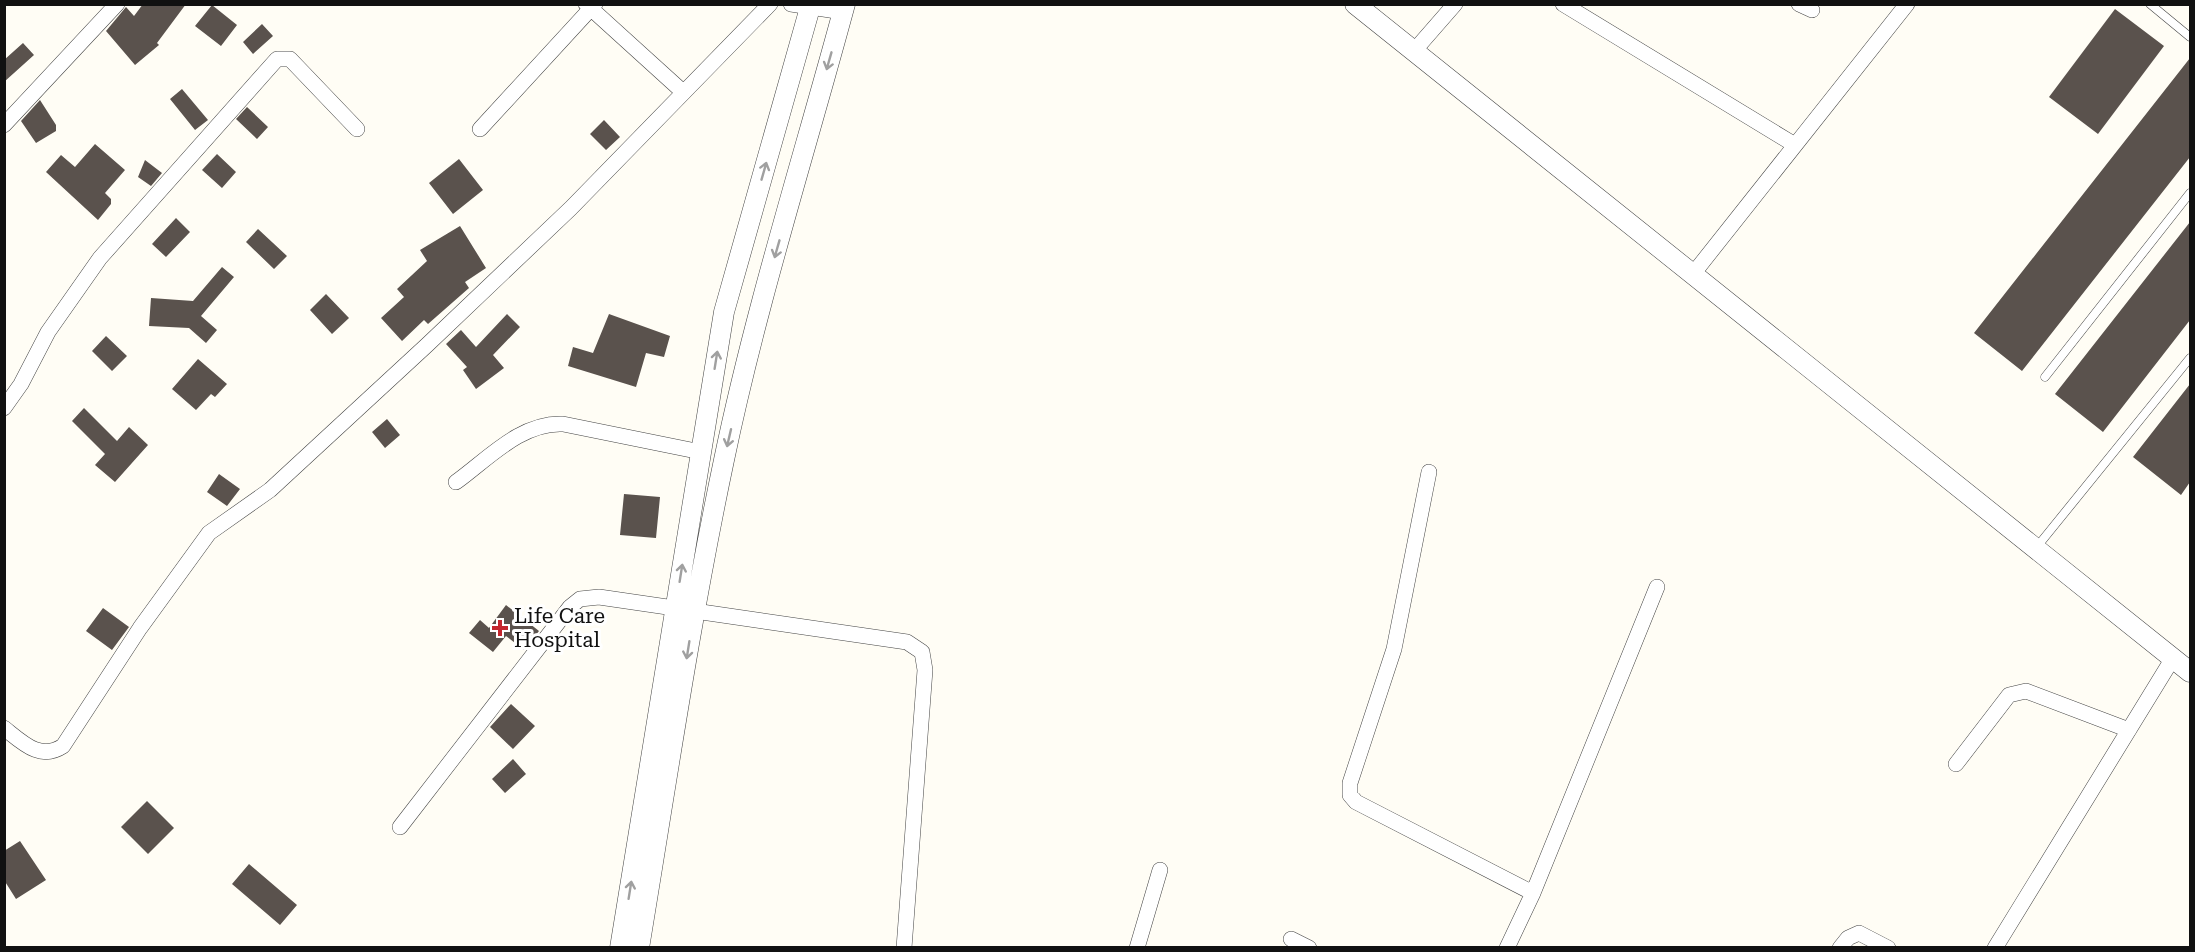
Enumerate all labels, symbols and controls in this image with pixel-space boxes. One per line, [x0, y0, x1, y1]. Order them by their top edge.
one-way arrow [823, 51, 834, 70]
one-way arrow [759, 162, 770, 181]
one-way arrow [771, 239, 782, 258]
one-way arrow [711, 350, 722, 370]
one-way arrow [722, 428, 734, 447]
one-way arrow [676, 564, 687, 583]
place label: Life Care Hospital [514, 604, 605, 652]
marker: Life Care Hospital [491, 619, 509, 637]
one-way arrow [682, 639, 693, 659]
one-way arrow [625, 880, 636, 900]

